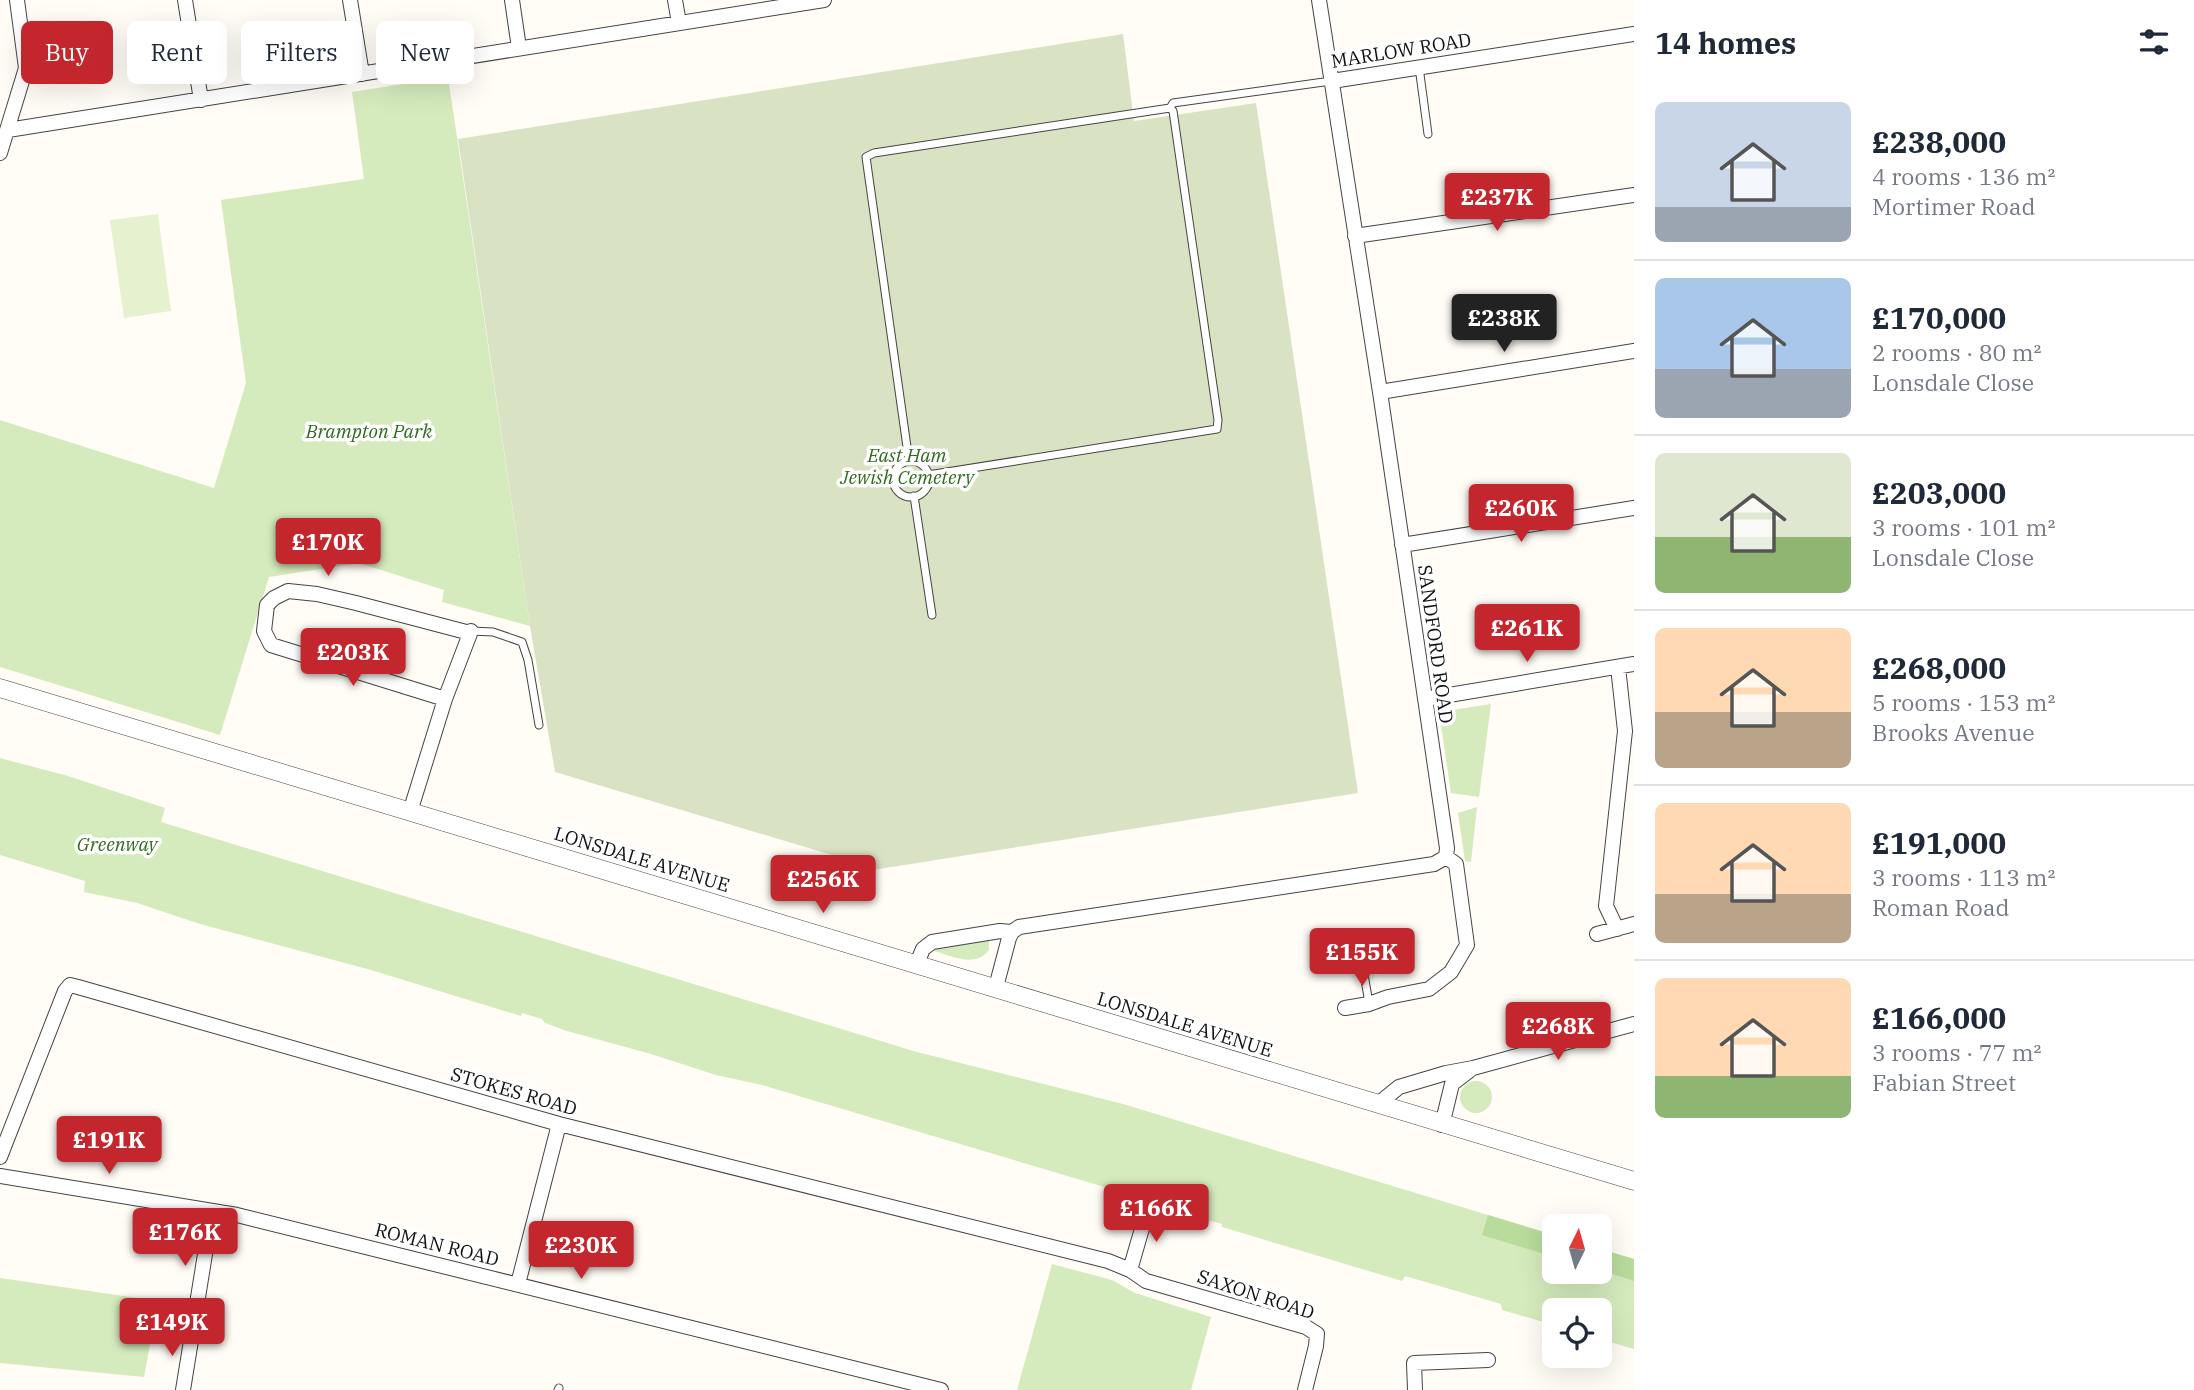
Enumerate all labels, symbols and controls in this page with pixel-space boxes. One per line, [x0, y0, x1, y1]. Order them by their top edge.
chip: Buy [21, 21, 113, 84]
chip: Rent [127, 21, 227, 84]
chip: Filters [241, 21, 362, 84]
chip: New [376, 21, 474, 84]
text: 14 homes [1655, 23, 1796, 62]
icon: filters [2135, 23, 2173, 61]
street label: MARLOW ROAD [1329, 27, 1473, 73]
text: £238,000 [1872, 122, 2006, 161]
icon: home [1711, 130, 1795, 214]
text: 4 rooms · 136 m² [1872, 161, 2055, 191]
pin: £237K [1448, 174, 1546, 233]
text: £237K [1461, 181, 1533, 211]
text: Mortimer Road [1872, 191, 2035, 221]
pin: £238K [1455, 294, 1553, 354]
text: £170,000 [1872, 298, 2006, 337]
text: £238K [1468, 302, 1540, 332]
icon: home [1711, 306, 1795, 390]
text: 2 rooms · 80 m² [1872, 337, 2042, 367]
text: Lonsdale Close [1872, 367, 2034, 397]
park label: Brampton Park [305, 419, 433, 443]
park label: East Ham Jewish Cemetery [839, 443, 975, 489]
text: £203,000 [1872, 473, 2006, 512]
icon: home [1711, 481, 1795, 565]
pin: £260K [1472, 484, 1570, 544]
text: £260K [1485, 492, 1557, 522]
text: 3 rooms · 101 m² [1872, 512, 2055, 542]
pin: £170K [279, 518, 377, 578]
text: £170K [292, 526, 364, 556]
text: Lonsdale Close [1872, 542, 2034, 572]
street label: SANDFORD ROAD [1413, 563, 1459, 725]
pin: £261K [1478, 604, 1576, 664]
text: £261K [1491, 612, 1563, 642]
pin: £203K [304, 628, 402, 688]
text: £203K [317, 636, 389, 666]
text: £268,000 [1872, 648, 2006, 687]
icon: home [1711, 656, 1795, 740]
text: 5 rooms · 153 m² [1872, 687, 2055, 717]
text: Brooks Avenue [1872, 717, 2035, 747]
street label: LONSDALE AVENUE [551, 821, 733, 897]
text: £191,000 [1872, 823, 2006, 862]
icon: home [1711, 831, 1795, 915]
park label: Greenway [77, 832, 159, 856]
pin: £256K [774, 856, 872, 915]
text: 3 rooms · 113 m² [1872, 862, 2055, 892]
text: £256K [787, 863, 859, 893]
text: Roman Road [1872, 892, 2009, 922]
pin: £155K [1313, 928, 1411, 988]
text: £155K [1326, 936, 1398, 966]
street label: LONSDALE AVENUE [1094, 986, 1276, 1062]
text: £166,000 [1872, 998, 2006, 1037]
pin: £268K [1509, 1002, 1607, 1062]
icon: home [1711, 1006, 1795, 1090]
text: £268K [1522, 1010, 1594, 1040]
text: 3 rooms · 77 m² [1872, 1037, 2042, 1067]
street label: STOKES ROAD [448, 1062, 580, 1120]
text: Fabian Street [1872, 1067, 2016, 1097]
pin: £191K [60, 1116, 158, 1176]
text: £191K [73, 1124, 145, 1154]
pin: £166K [1107, 1184, 1205, 1244]
text: £166K [1120, 1192, 1192, 1222]
pin: £176K [136, 1208, 234, 1268]
north arrow [1542, 1214, 1612, 1284]
map controls [1542, 1214, 1612, 1368]
text: £176K [149, 1216, 221, 1246]
street label: ROMAN ROAD [372, 1217, 502, 1271]
pin: £230K [532, 1222, 630, 1281]
text: £230K [545, 1229, 617, 1259]
street label: SAXON ROAD [1194, 1264, 1318, 1324]
pin: £149K [123, 1298, 221, 1358]
button: locate [1542, 1298, 1612, 1368]
text: £149K [136, 1306, 208, 1336]

